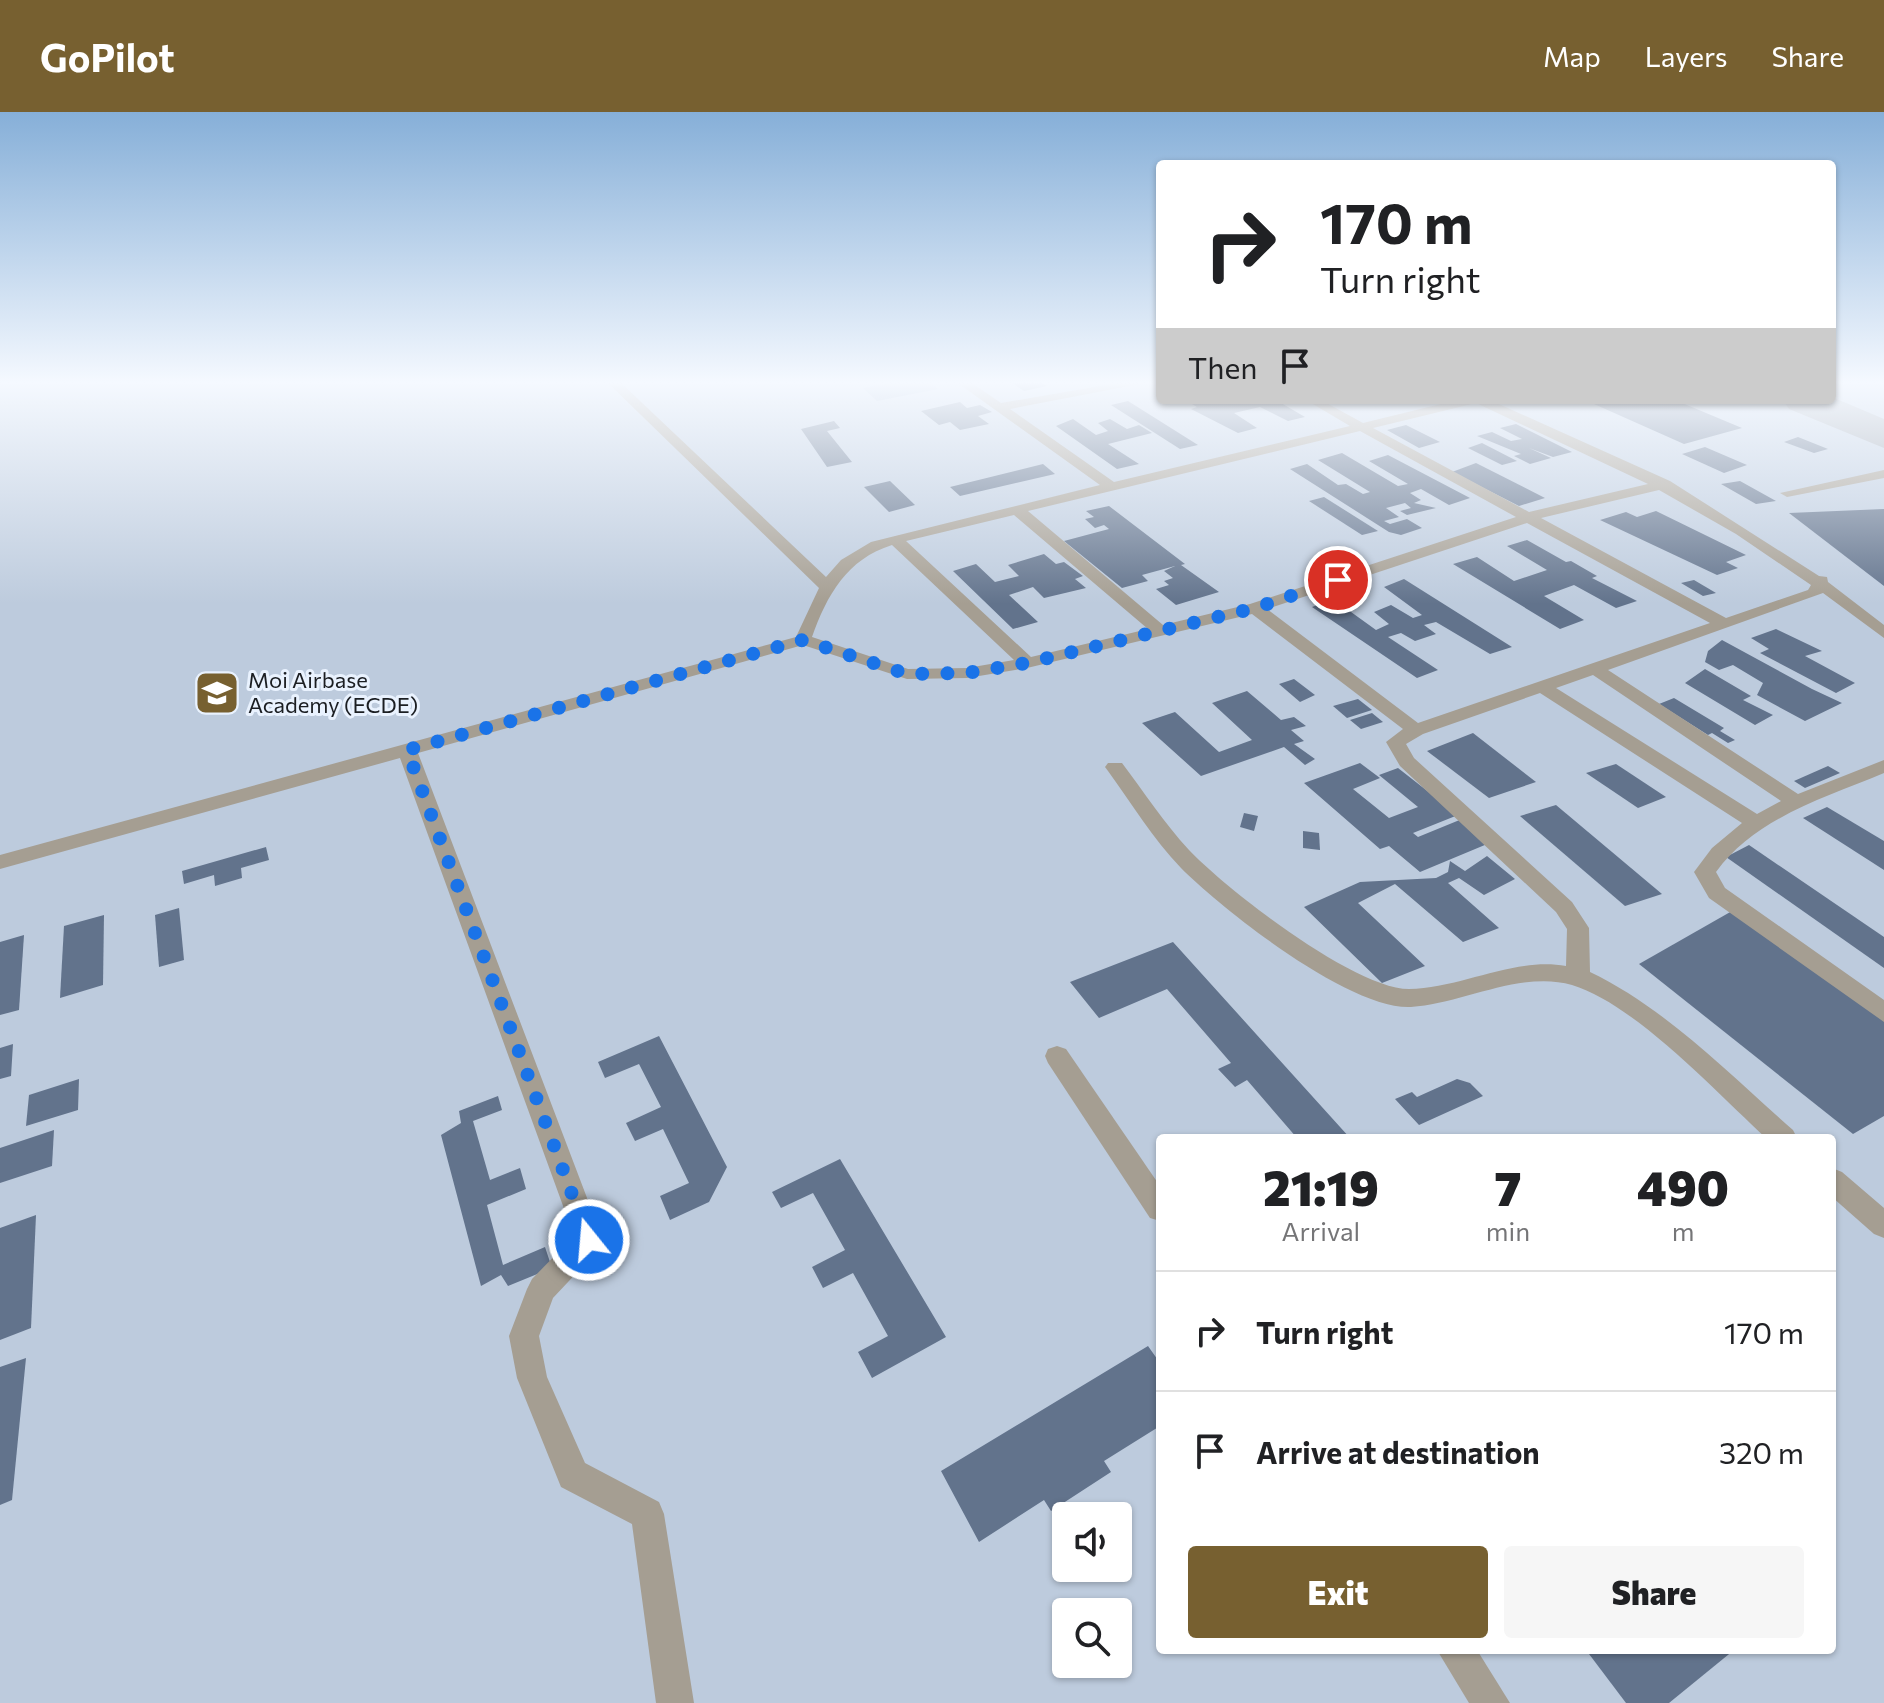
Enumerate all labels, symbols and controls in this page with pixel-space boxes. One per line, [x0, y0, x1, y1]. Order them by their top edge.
text: GoPilot [40, 33, 175, 80]
text: Map [1543, 39, 1601, 73]
text: Layers [1645, 39, 1727, 73]
text: Share [1771, 39, 1844, 73]
text: 170 m [1320, 187, 1473, 256]
icon: right [1188, 192, 1292, 296]
text: Turn right [1320, 256, 1481, 300]
icon: arrive [1273, 344, 1317, 388]
text: Then [1188, 348, 1257, 385]
pin [1304, 546, 1372, 614]
icon: arrive [1316, 558, 1360, 602]
place label: Moi Airbase Academy (ECDE) [248, 666, 418, 718]
school or university icon: Moi Airbase Academy (ECDE) [193, 669, 241, 717]
text: 21:19 [1263, 1157, 1379, 1216]
text: 7 [1494, 1157, 1521, 1216]
text: 490 [1637, 1157, 1729, 1216]
position arrow [547, 1198, 631, 1282]
text: Arrival [1282, 1215, 1360, 1246]
text: min [1486, 1215, 1530, 1246]
text: m [1672, 1215, 1694, 1246]
icon: right [1188, 1309, 1232, 1353]
text: Turn right [1256, 1313, 1393, 1350]
text: 170 m [1724, 1313, 1804, 1350]
icon: arrive [1188, 1429, 1232, 1473]
text: Arrive at destination [1256, 1433, 1540, 1470]
text: 320 m [1719, 1433, 1804, 1470]
map controls [1052, 1502, 1132, 1678]
button: sound [1052, 1502, 1132, 1582]
button: Exit [1188, 1546, 1488, 1638]
button: Share [1504, 1546, 1804, 1638]
button: search [1052, 1598, 1132, 1678]

